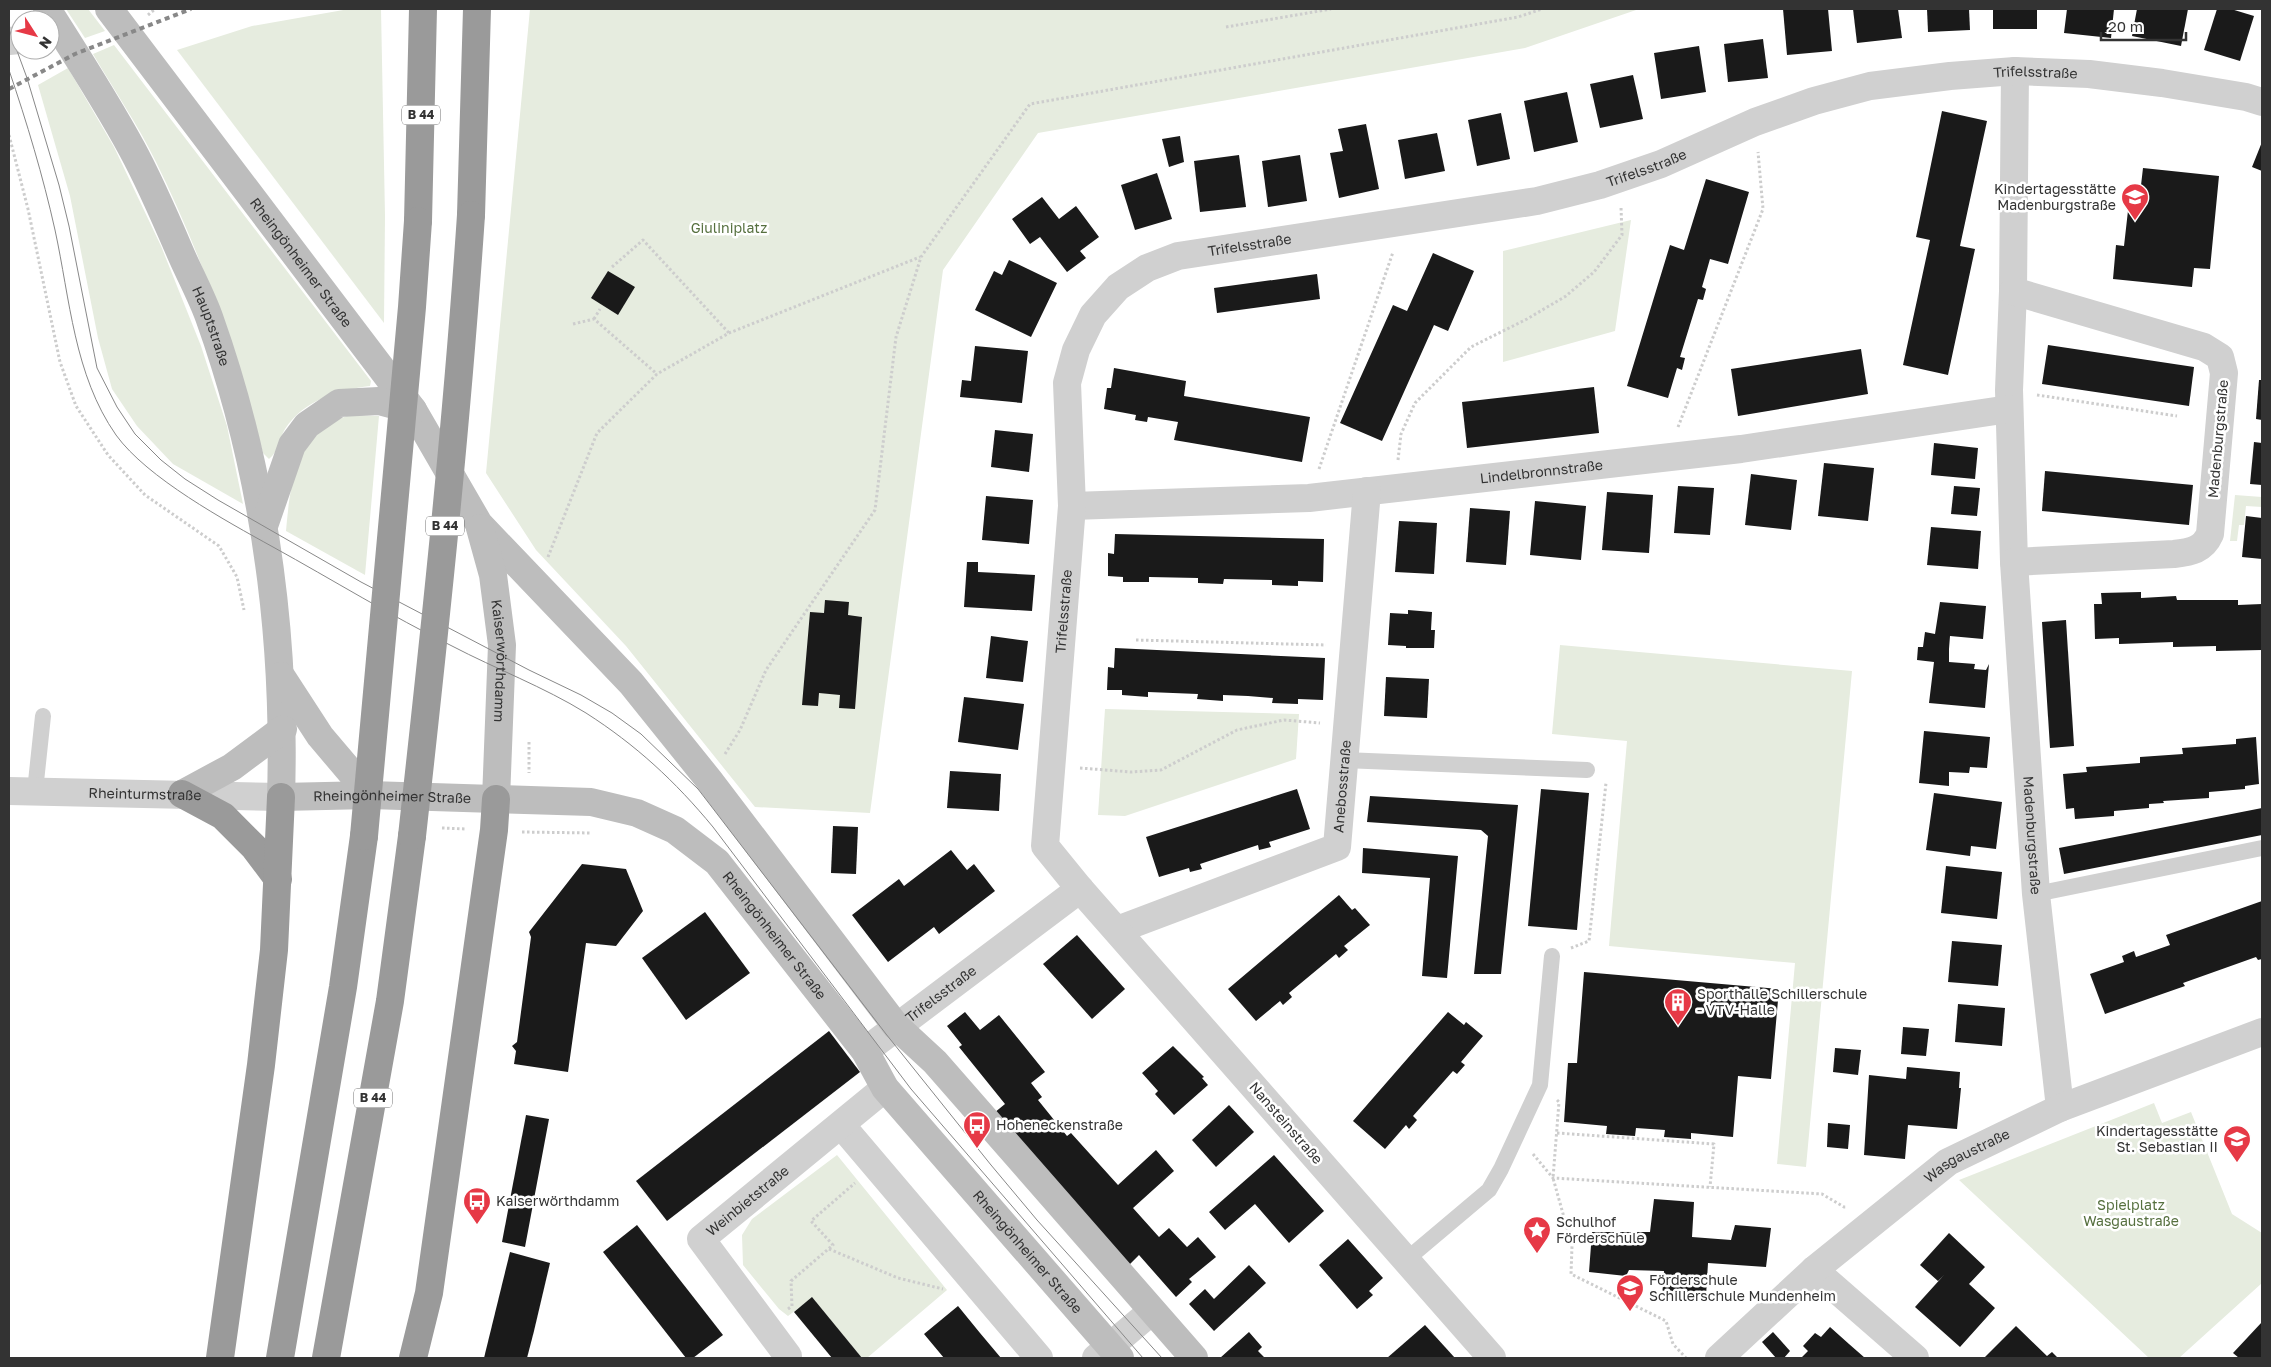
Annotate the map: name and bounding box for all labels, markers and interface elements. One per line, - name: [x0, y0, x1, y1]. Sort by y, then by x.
- north arrow: [10, 10, 60, 60]
- scale bar: [2101, 10, 2186, 42]
- text: 20 m: [2108, 17, 2143, 35]
- text: N: [36, 34, 56, 52]
- street label: Trifelsstraße: [1993, 62, 2078, 82]
- road number: B 44: [402, 106, 440, 124]
- street label: Trifelsstraße: [1604, 145, 1689, 190]
- place label: Kindertagesstätte Madenburgstraße: [1994, 180, 2116, 213]
- school or university icon: Kindertagesstätte Madenburgstraße: [2120, 182, 2150, 221]
- street label: Rheingönheimer Straße: [247, 194, 356, 330]
- park label: Giuliniplatz: [691, 219, 767, 236]
- street label: Trifelsstraße: [1207, 230, 1293, 259]
- street label: Hauptstraße: [189, 283, 234, 368]
- street label: Madenburgstraße: [2204, 379, 2231, 499]
- street label: Lindelbronnstraße: [1479, 456, 1604, 487]
- road number: B 44: [426, 516, 464, 536]
- street label: Trifelsstraße: [1051, 569, 1075, 654]
- street label: Kaiserwörthdamm: [488, 598, 511, 723]
- street label: Anebosstraße: [1329, 739, 1354, 833]
- street label: Madenburgstraße: [2020, 775, 2045, 895]
- street label: Rheinturmstraße: [88, 784, 202, 803]
- street label: Rheingönheimer Straße: [313, 786, 471, 806]
- street label: Rheingönheimer Straße: [719, 868, 830, 1003]
- street label: Trifelsstraße: [902, 961, 979, 1026]
- place label: Sporthalle Schillerschule - VTV-Halle: [1697, 985, 1867, 1018]
- building icon: Sporthalle Schillerschule - VTV-Halle: [1663, 987, 1693, 1026]
- street label: Nansteinstraße: [1246, 1078, 1327, 1167]
- road number: B 44: [354, 1088, 392, 1108]
- bus stop icon: Hoheneckenstraße: [962, 1110, 992, 1149]
- place label: Hoheneckenstraße: [996, 1116, 1123, 1133]
- place label: Kindertagesstätte St. Sebastian II: [2096, 1122, 2218, 1155]
- school or university icon: Kindertagesstätte St. Sebastian II: [2222, 1124, 2252, 1163]
- street label: Wasgaustraße: [1920, 1125, 2012, 1186]
- street label: Weinbietstraße: [702, 1161, 792, 1239]
- bus stop icon: Kaiserwörthdamm: [462, 1186, 492, 1225]
- street label: Rheingönheimer Straße: [970, 1186, 1086, 1317]
- place label: Kaiserwörthdamm: [496, 1192, 619, 1209]
- park label: Spielplatz Wasgaustraße: [2083, 1196, 2179, 1229]
- place label: Schulhof Förderschule: [1556, 1213, 1645, 1246]
- place icon: Schulhof Förderschule: [1522, 1215, 1552, 1254]
- place label: Förderschule Schillerschule Mundenheim: [1649, 1271, 1836, 1304]
- school or university icon: Förderschule Schillerschule Mundenheim: [1615, 1273, 1645, 1312]

